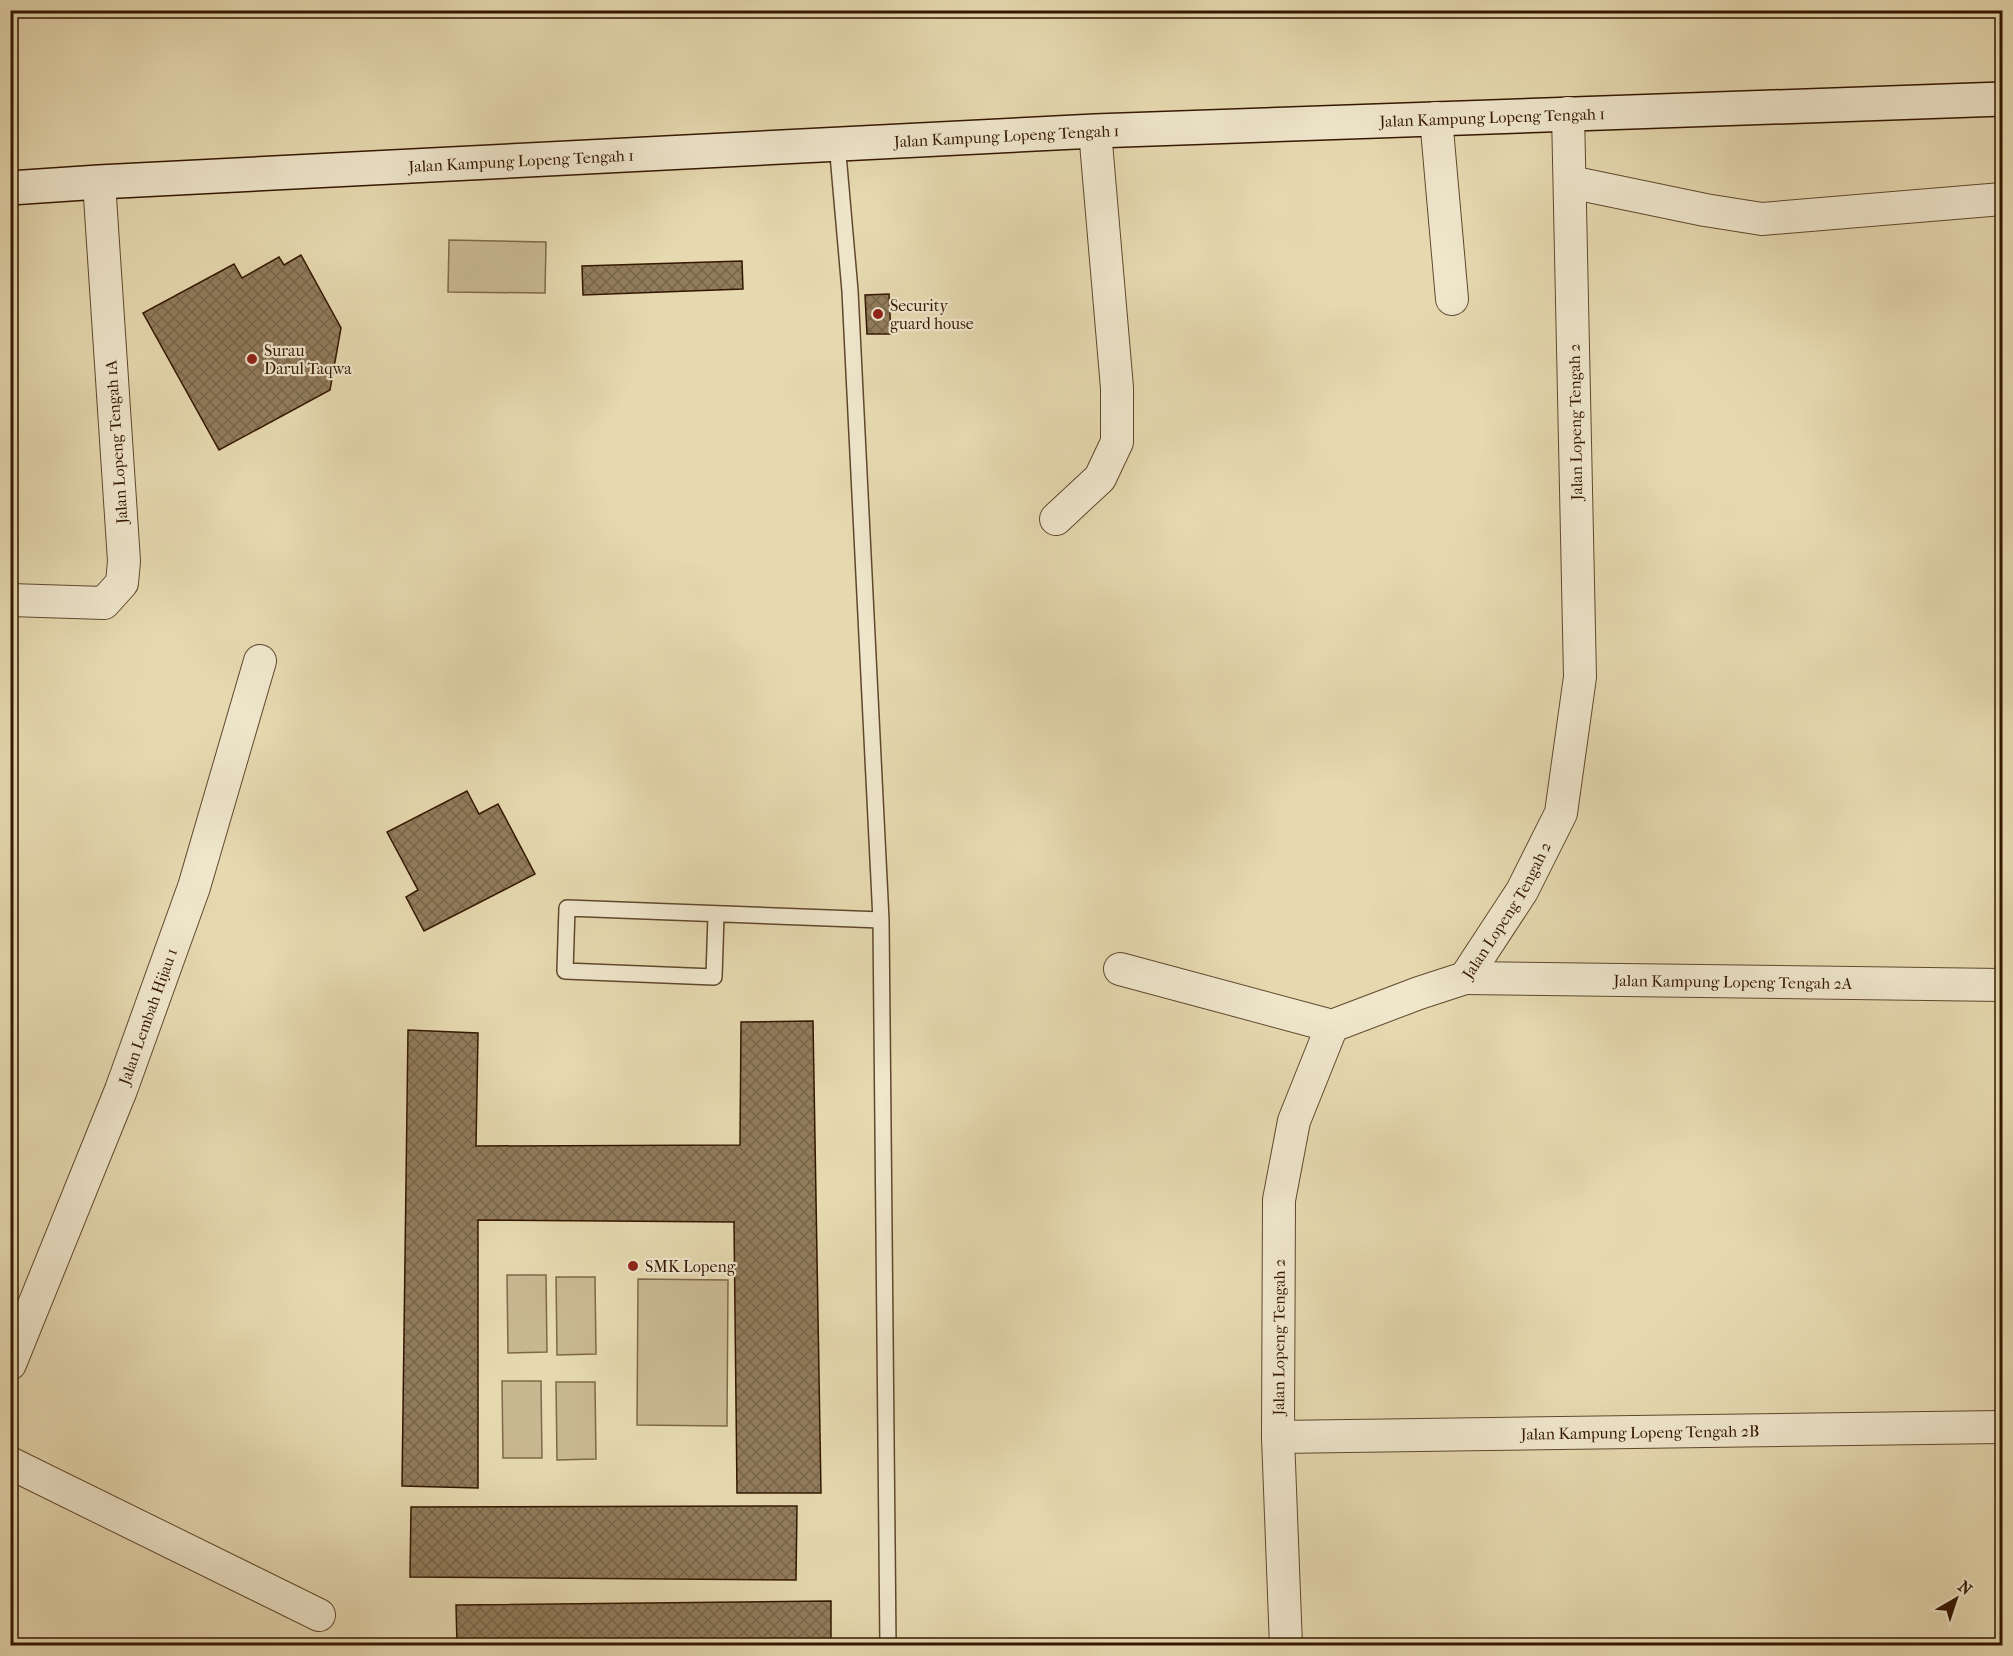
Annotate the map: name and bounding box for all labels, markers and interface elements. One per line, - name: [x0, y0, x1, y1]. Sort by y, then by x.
- street label: Jalan Kampung Lopeng Tengah 1: [1377, 104, 1605, 131]
- street label: Jalan Kampung Lopeng Tengah 1: [891, 121, 1120, 151]
- street label: Jalan Kampung Lopeng Tengah 1: [406, 146, 634, 176]
- place label: Security guard house: [890, 296, 974, 333]
- marker: Security guard house: [871, 307, 885, 321]
- place label: Surau Darul Taqwa: [264, 341, 352, 378]
- street label: Jalan Lopeng Tengah 2: [1565, 344, 1586, 502]
- marker: Surau Darul Taqwa: [245, 352, 259, 366]
- street label: Jalan Lopeng Tengah 1A: [101, 359, 132, 527]
- street label: Jalan Lopeng Tengah 2: [1457, 839, 1555, 984]
- street label: Jalan Lembah Hijau 1: [114, 946, 181, 1089]
- street label: Jalan Kampung Lopeng Tengah 2A: [1612, 971, 1853, 993]
- place label: SMK Lopeng: [645, 1257, 736, 1276]
- marker: SMK Lopeng: [626, 1259, 640, 1273]
- street label: Jalan Lopeng Tengah 2: [1269, 1259, 1289, 1418]
- street label: Jalan Kampung Lopeng Tengah 2B: [1519, 1421, 1759, 1444]
- north arrow: [1926, 1569, 1986, 1629]
- text: N: [1954, 1577, 1976, 1599]

